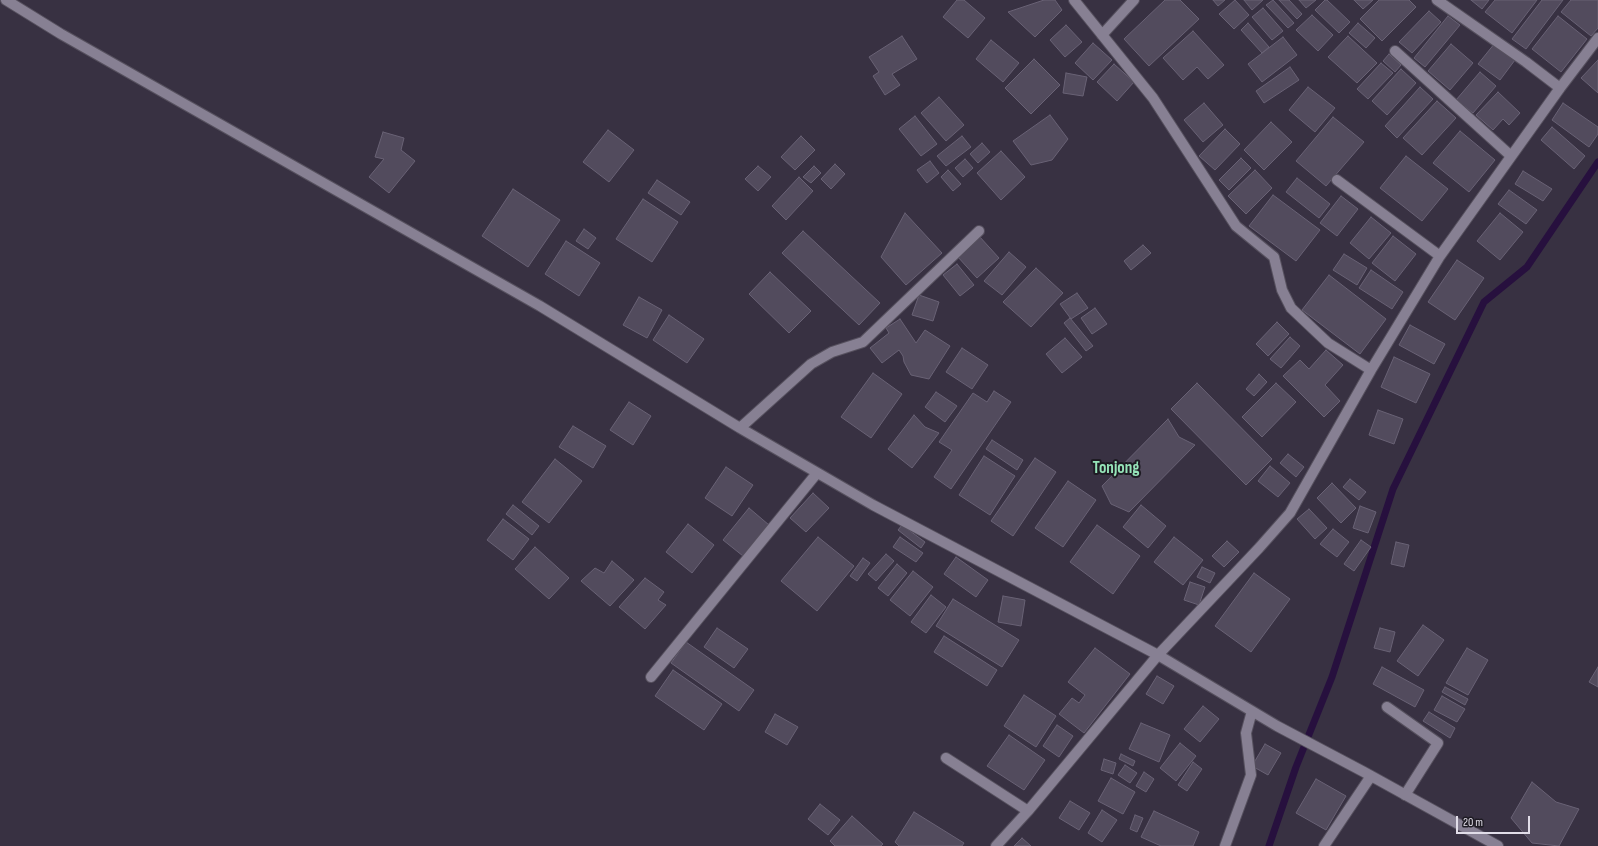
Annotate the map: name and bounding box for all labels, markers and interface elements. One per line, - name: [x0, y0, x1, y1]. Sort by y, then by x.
- district label: Tonjong: [1093, 459, 1139, 479]
- scale bar: [1458, 808, 1532, 834]
- text: 20 m: [1463, 815, 1483, 830]

